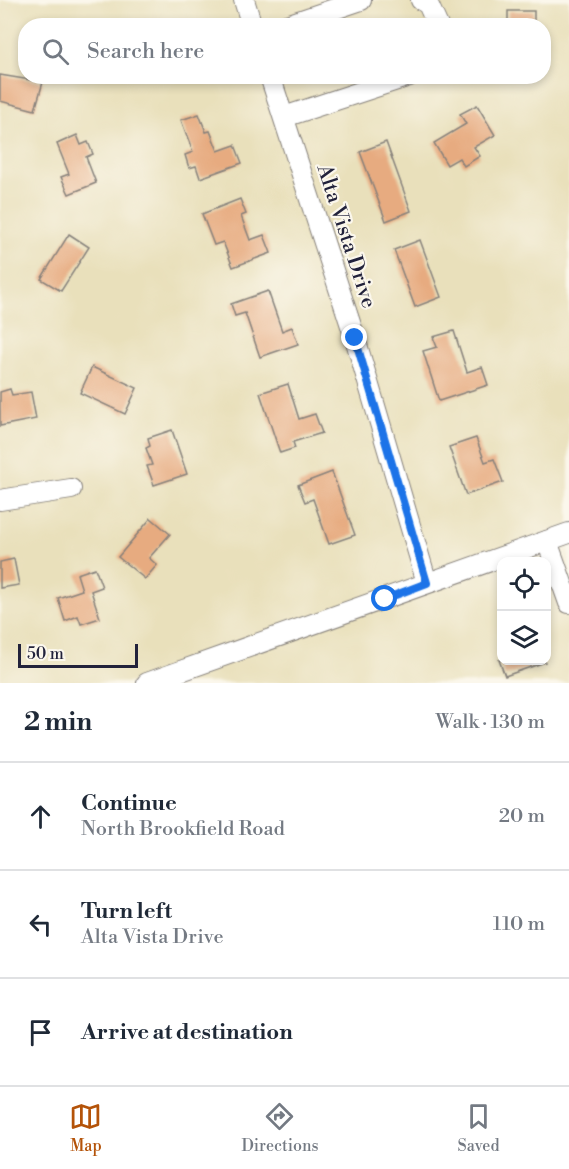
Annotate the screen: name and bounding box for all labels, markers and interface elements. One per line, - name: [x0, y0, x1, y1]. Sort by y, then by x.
- search box: [18, 18, 551, 84]
- icon: search: [39, 35, 72, 68]
- text: Search here: [87, 38, 204, 65]
- street label: Alta Vista Drive: [310, 160, 382, 311]
- route end: [341, 324, 367, 350]
- map controls: [497, 557, 551, 665]
- button: locate: [497, 557, 551, 611]
- route start: [371, 585, 397, 611]
- button: layers: [497, 611, 551, 665]
- scale bar: [18, 641, 138, 668]
- text: 50 m: [27, 644, 64, 664]
- text: 2 min: [24, 706, 92, 738]
- text: Walk · 130 m: [436, 710, 545, 735]
- text: Continue: [81, 790, 177, 817]
- icon: ahead: [24, 800, 57, 833]
- text: 20 m: [499, 804, 545, 829]
- text: North Brookfield Road: [81, 817, 285, 842]
- text: Turn left: [81, 898, 172, 925]
- icon: left: [24, 908, 57, 941]
- text: 110 m: [493, 912, 545, 937]
- text: Alta Vista Drive: [81, 925, 224, 950]
- icon: arrive: [24, 1016, 57, 1049]
- text: Arrive at destination: [81, 1019, 293, 1046]
- tab: Map: [69, 1100, 102, 1156]
- tab: Directions: [241, 1100, 319, 1156]
- tab: Saved: [457, 1100, 500, 1156]

